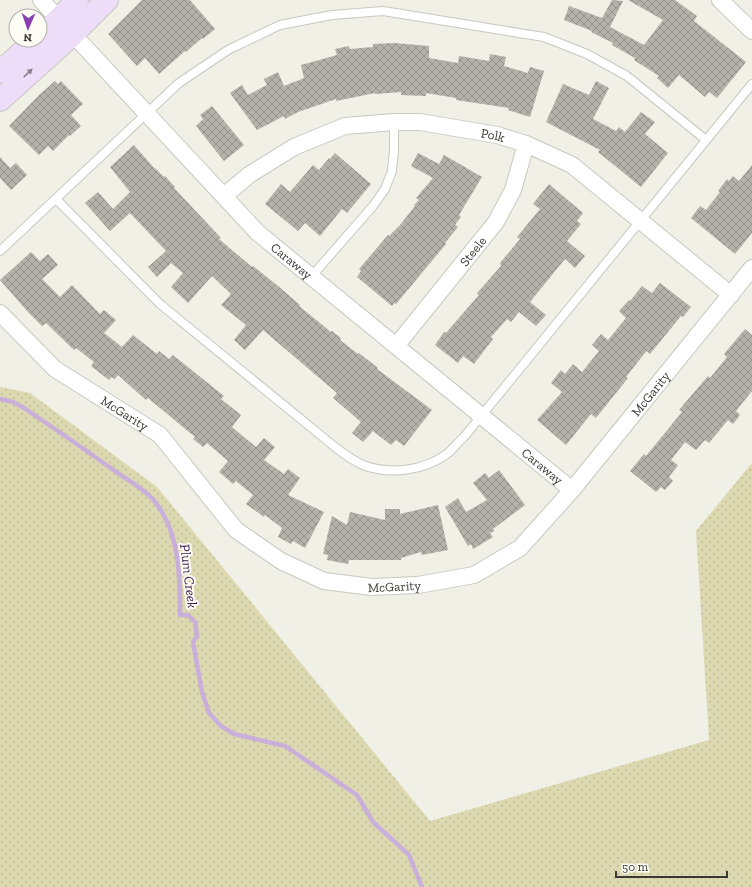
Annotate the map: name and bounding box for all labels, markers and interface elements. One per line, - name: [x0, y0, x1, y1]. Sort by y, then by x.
- north arrow: [8, 8, 48, 48]
- text: N: [23, 31, 32, 44]
- one-way arrow: [23, 69, 34, 78]
- street label: Polk: [480, 125, 507, 145]
- street label: Steele: [457, 234, 489, 269]
- street label: Caraway: [268, 240, 315, 282]
- street label: McGarity: [628, 368, 673, 419]
- street label: McGarity: [98, 393, 151, 434]
- street label: Caraway: [519, 445, 566, 488]
- water label: Plum Creek: [176, 543, 201, 609]
- street label: McGarity: [368, 578, 422, 595]
- scale bar: [616, 853, 727, 879]
- text: 50 m: [622, 860, 649, 874]

